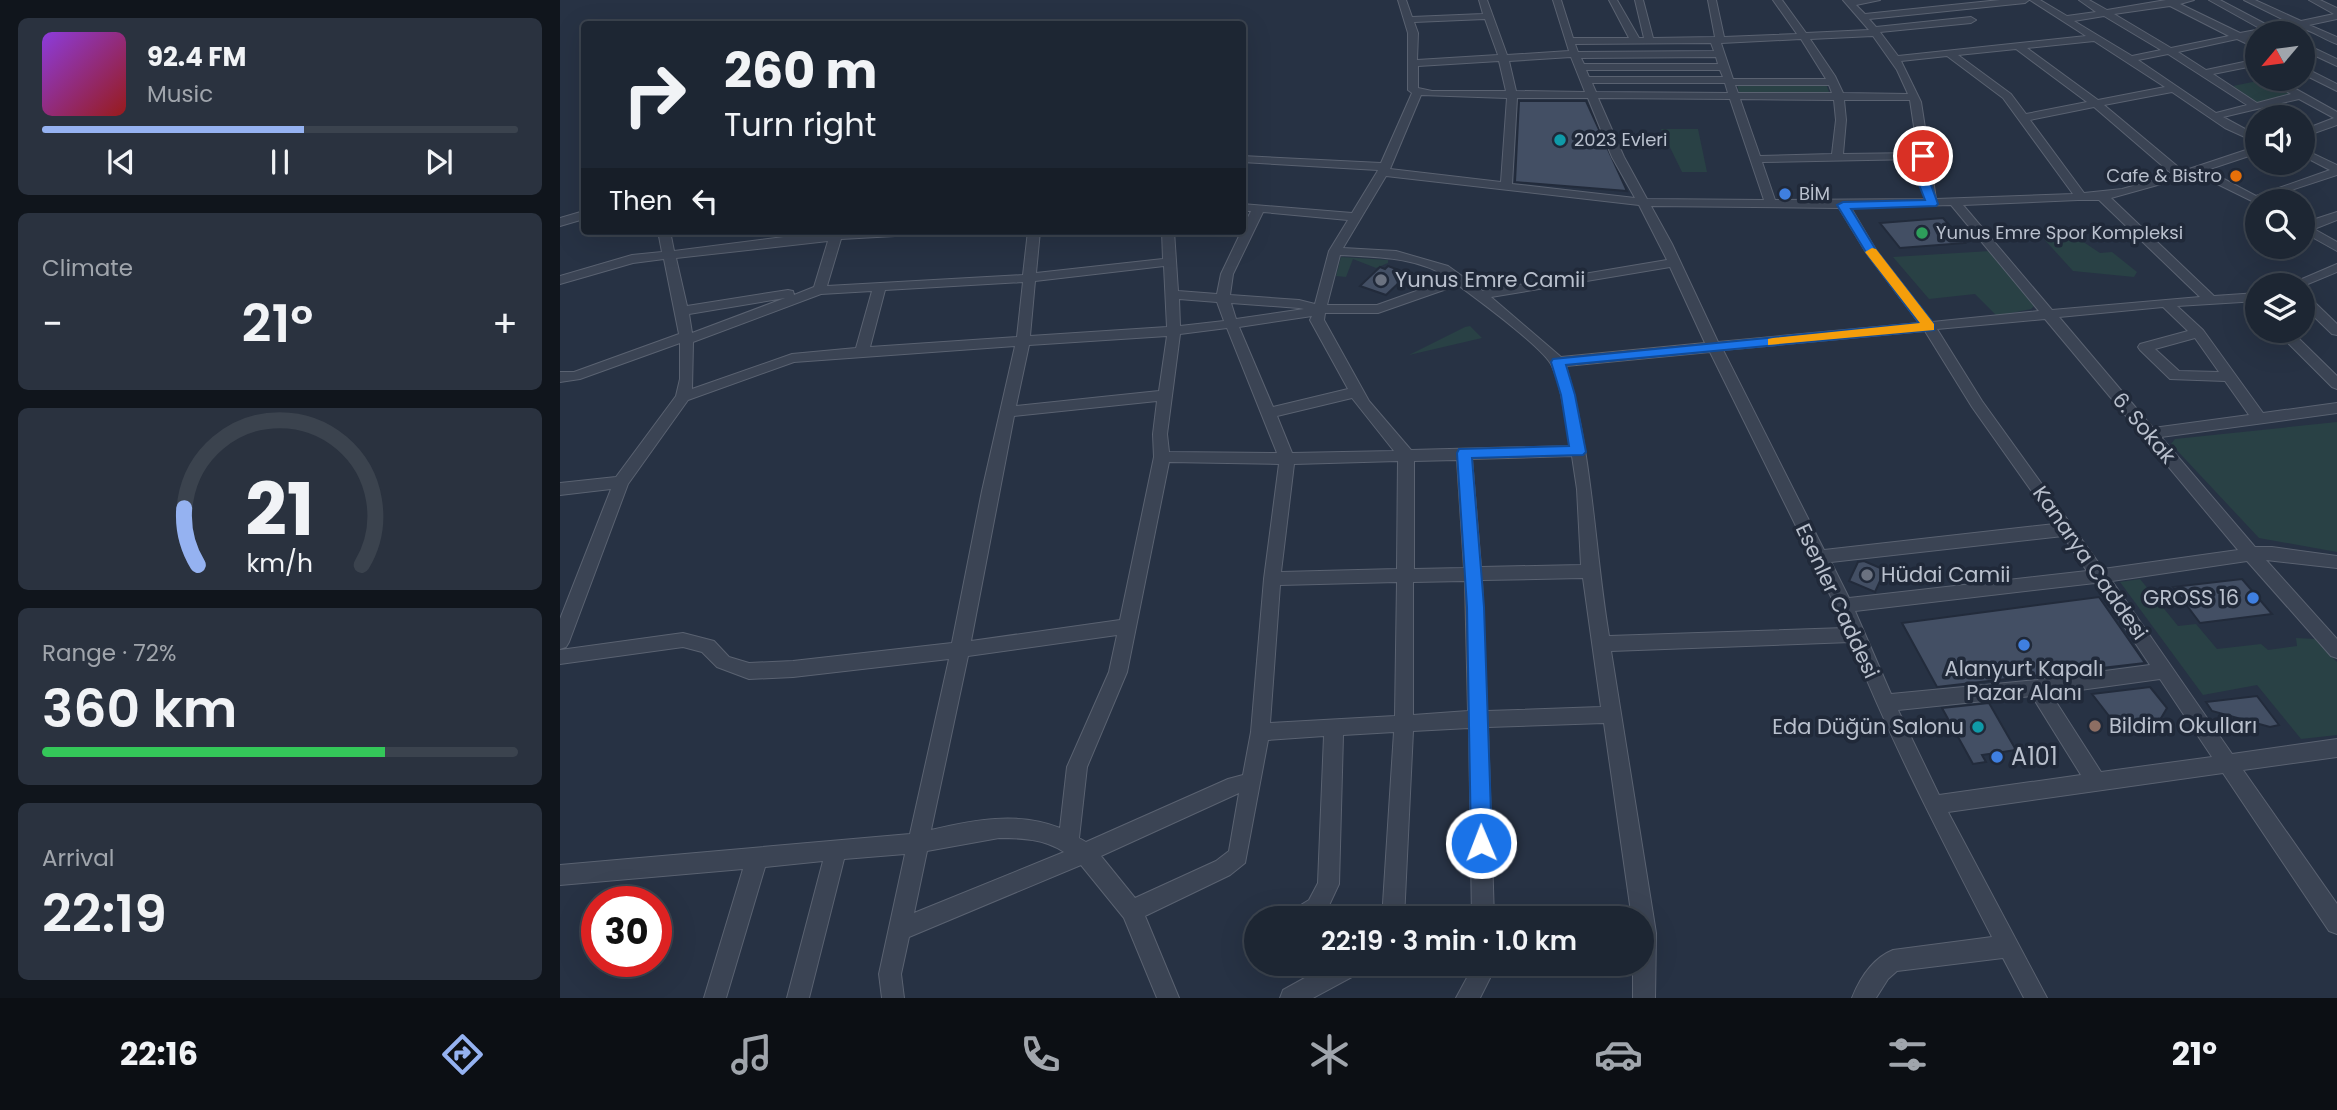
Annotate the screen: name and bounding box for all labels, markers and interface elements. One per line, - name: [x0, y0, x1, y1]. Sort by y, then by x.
- north arrow: [2245, 21, 2315, 91]
- map controls: [2245, 21, 2315, 343]
- text: 260 m: [724, 37, 877, 105]
- text: 92.4 FM: [147, 39, 246, 75]
- icon: right: [609, 49, 700, 140]
- text: Music: [147, 78, 213, 110]
- text: Turn right: [724, 102, 876, 147]
- button: sound: [2245, 105, 2315, 175]
- pin: [1893, 126, 1953, 186]
- place label: 2023 Evleri: [1574, 127, 1667, 152]
- marker: 2023 Evleri: [1552, 132, 1568, 148]
- icon: arrive: [1904, 137, 1942, 175]
- icon: previous: [102, 143, 140, 181]
- icon: pause: [261, 143, 299, 181]
- icon: next: [420, 143, 458, 181]
- place label: Cafe & Bistro: [2106, 163, 2222, 188]
- marker: Cafe & Bistro: [2228, 168, 2244, 184]
- place label: BİM: [1799, 181, 1830, 206]
- icon: left: [686, 182, 724, 220]
- text: Then: [609, 183, 672, 219]
- marker: BİM: [1777, 186, 1793, 202]
- button: search: [2245, 189, 2315, 259]
- place label: Yunus Emre Spor Kompleksi: [1936, 220, 2183, 245]
- marker: Yunus Emre Spor Kompleksi: [1914, 225, 1930, 241]
- text: Climate: [42, 252, 133, 284]
- place label: Yunus Emre Camii: [1395, 265, 1585, 294]
- marker: Yunus Emre Camii: [1373, 272, 1389, 288]
- button: layers: [2245, 273, 2315, 343]
- text: 21°: [242, 287, 313, 360]
- text: −: [42, 297, 63, 350]
- text: +: [492, 297, 518, 350]
- street label: 6. Sokak: [2106, 386, 2183, 470]
- text: 21: [246, 459, 314, 560]
- street label: Kanarya Caddesi: [2026, 480, 2154, 646]
- street label: Esenler Caddesi: [1789, 519, 1886, 683]
- text: km/h: [247, 546, 313, 581]
- place label: Hüdai Camii: [1881, 560, 2011, 589]
- marker: Hüdai Camii: [1859, 567, 1875, 583]
- place label: GROSS 16: [2143, 583, 2239, 612]
- marker: GROSS 16: [2245, 590, 2261, 606]
- text: Range · 72%: [42, 637, 176, 669]
- marker: Alanyurt Kapalı Pazar Alanı: [2016, 637, 2032, 653]
- place label: Alanyurt Kapalı Pazar Alanı: [1945, 654, 2103, 707]
- text: 360 km: [42, 672, 237, 745]
- place label: Bildim Okulları: [2109, 711, 2257, 740]
- place label: Eda Düğün Salonu: [1772, 712, 1964, 741]
- marker: Bildim Okulları: [2087, 718, 2103, 734]
- marker: Eda Düğün Salonu: [1970, 719, 1986, 735]
- place label: A101: [2011, 740, 2058, 773]
- marker: A101: [1989, 749, 2005, 765]
- position arrow: [1444, 806, 1518, 880]
- text: Arrival: [42, 842, 114, 874]
- text: 22:19: [42, 877, 167, 950]
- speed limit sign: 30: [581, 886, 672, 977]
- text: 22:19 · 3 min · 1.0 km: [1321, 923, 1577, 959]
- icon: directions: [438, 1030, 487, 1079]
- icon: music: [727, 1030, 776, 1079]
- icon: phone: [1016, 1030, 1065, 1079]
- icon: climate: [1305, 1030, 1354, 1079]
- icon: car: [1594, 1030, 1643, 1079]
- icon: filters: [1883, 1030, 1932, 1079]
- text: 22:16: [120, 1031, 198, 1076]
- text: 21°: [2172, 1031, 2217, 1076]

